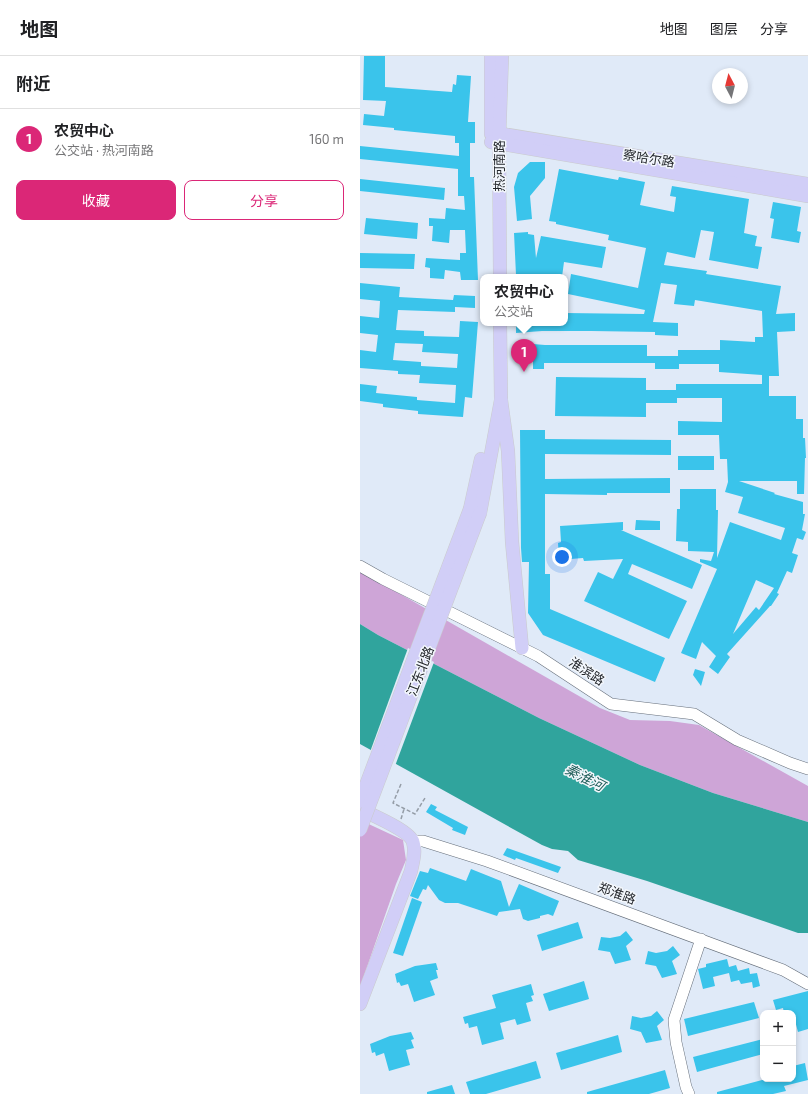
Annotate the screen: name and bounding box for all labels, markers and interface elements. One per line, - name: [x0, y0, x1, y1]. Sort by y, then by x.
- text: 地图: [20, 17, 58, 40]
- text: 地图: [660, 20, 688, 37]
- text: 图层: [710, 20, 738, 37]
- text: 分享: [760, 20, 788, 37]
- north arrow: [712, 68, 748, 104]
- text: 附近: [16, 73, 50, 93]
- text: 农贸中心: [54, 121, 114, 139]
- text: 1: [26, 131, 32, 147]
- text: 160 m: [309, 131, 344, 147]
- street label: 热河南路: [491, 140, 507, 192]
- text: 公交站 · 热河南路: [54, 142, 154, 158]
- street label: 察哈尔路: [622, 146, 676, 170]
- button: 收藏: [16, 180, 176, 220]
- button: 分享: [184, 180, 344, 220]
- popup: [480, 274, 568, 326]
- text: 农贸中心: [494, 282, 554, 300]
- text: 公交站: [494, 303, 533, 319]
- pin: 1: [511, 339, 537, 372]
- your location: [552, 547, 572, 567]
- street label: 江东北路: [403, 644, 437, 698]
- street label: 淮滨路: [566, 654, 608, 688]
- water label: 秦淮河: [562, 760, 610, 795]
- street label: 郑淮路: [596, 879, 638, 907]
- map controls: [760, 1010, 796, 1082]
- button: +: [760, 1010, 796, 1046]
- button: −: [760, 1046, 796, 1082]

